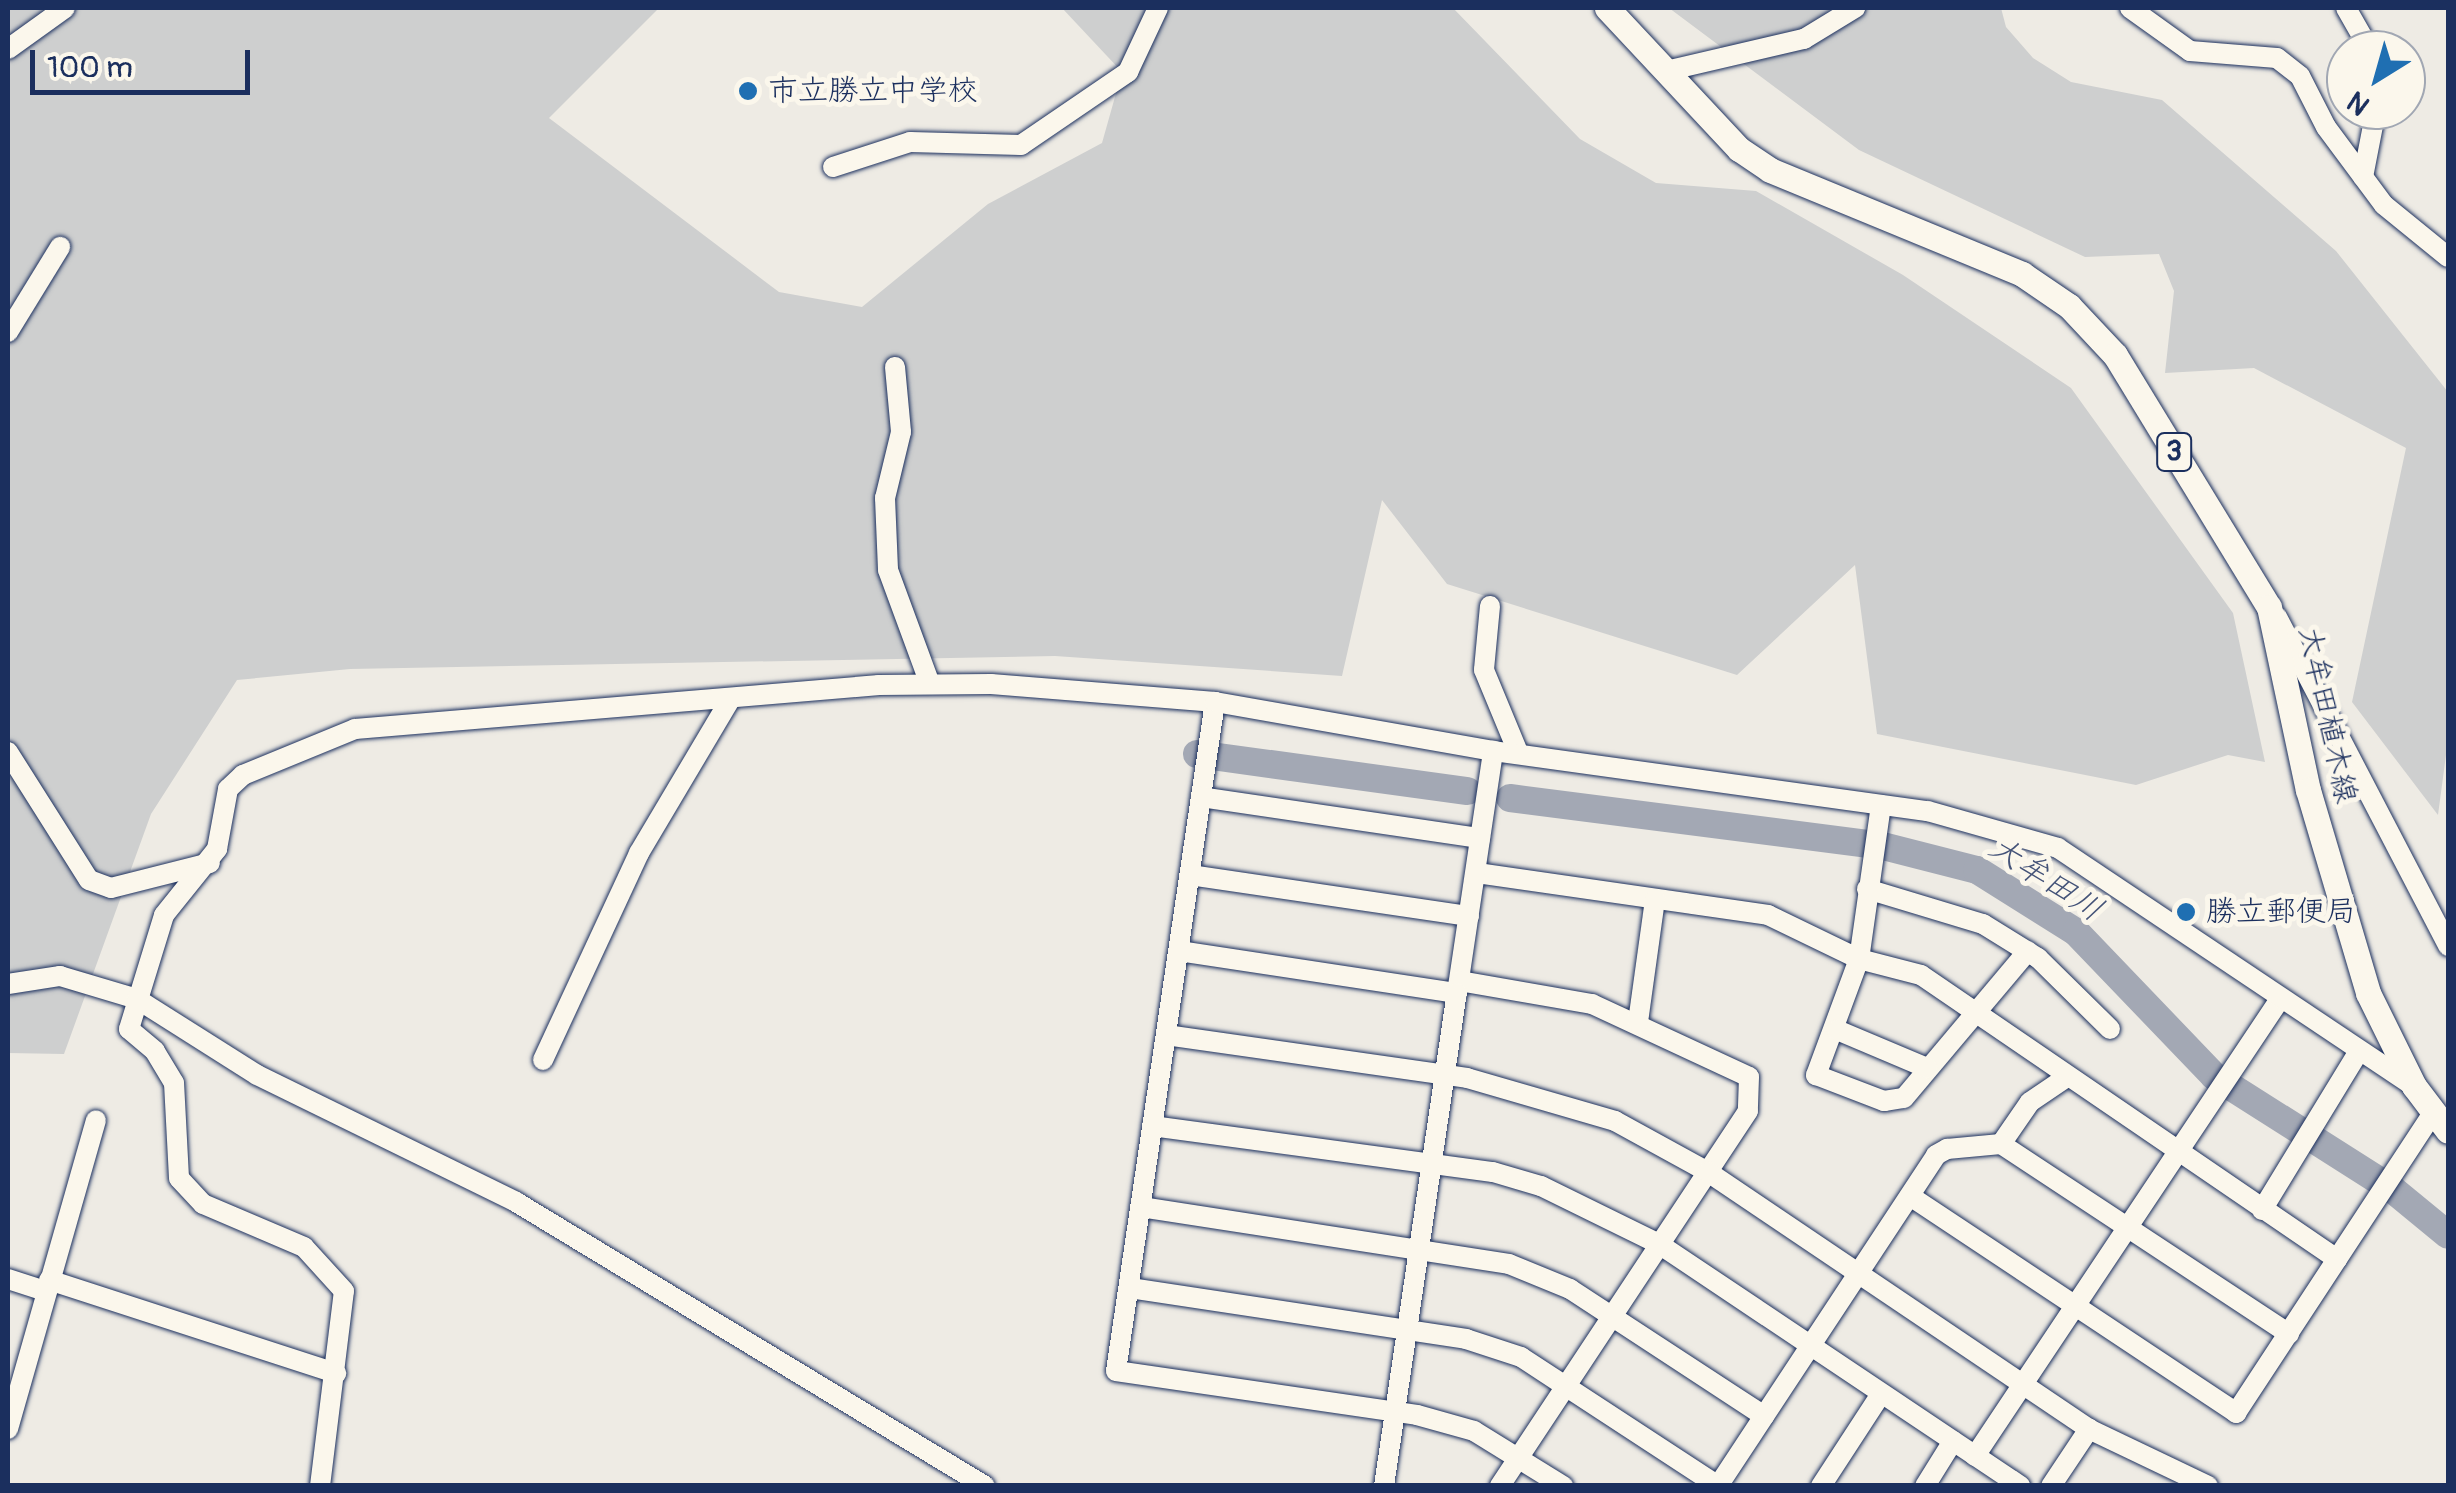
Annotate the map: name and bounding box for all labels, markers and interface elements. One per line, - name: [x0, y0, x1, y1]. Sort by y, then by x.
- scale bar: [35, 30, 255, 92]
- north arrow: [2326, 30, 2426, 130]
- text: 100 m: [47, 49, 133, 86]
- place label: 市立勝立中学校: [768, 73, 978, 109]
- marker: 市立勝立中学校: [737, 80, 759, 102]
- text: N: [2341, 83, 2377, 122]
- road number: 3: [2154, 429, 2194, 475]
- street label: 大牟田植木線: [2291, 623, 2363, 807]
- water label: 大牟田川: [1982, 828, 2110, 930]
- place label: 勝立郵便局: [2206, 894, 2356, 930]
- marker: 勝立郵便局: [2175, 901, 2197, 923]

